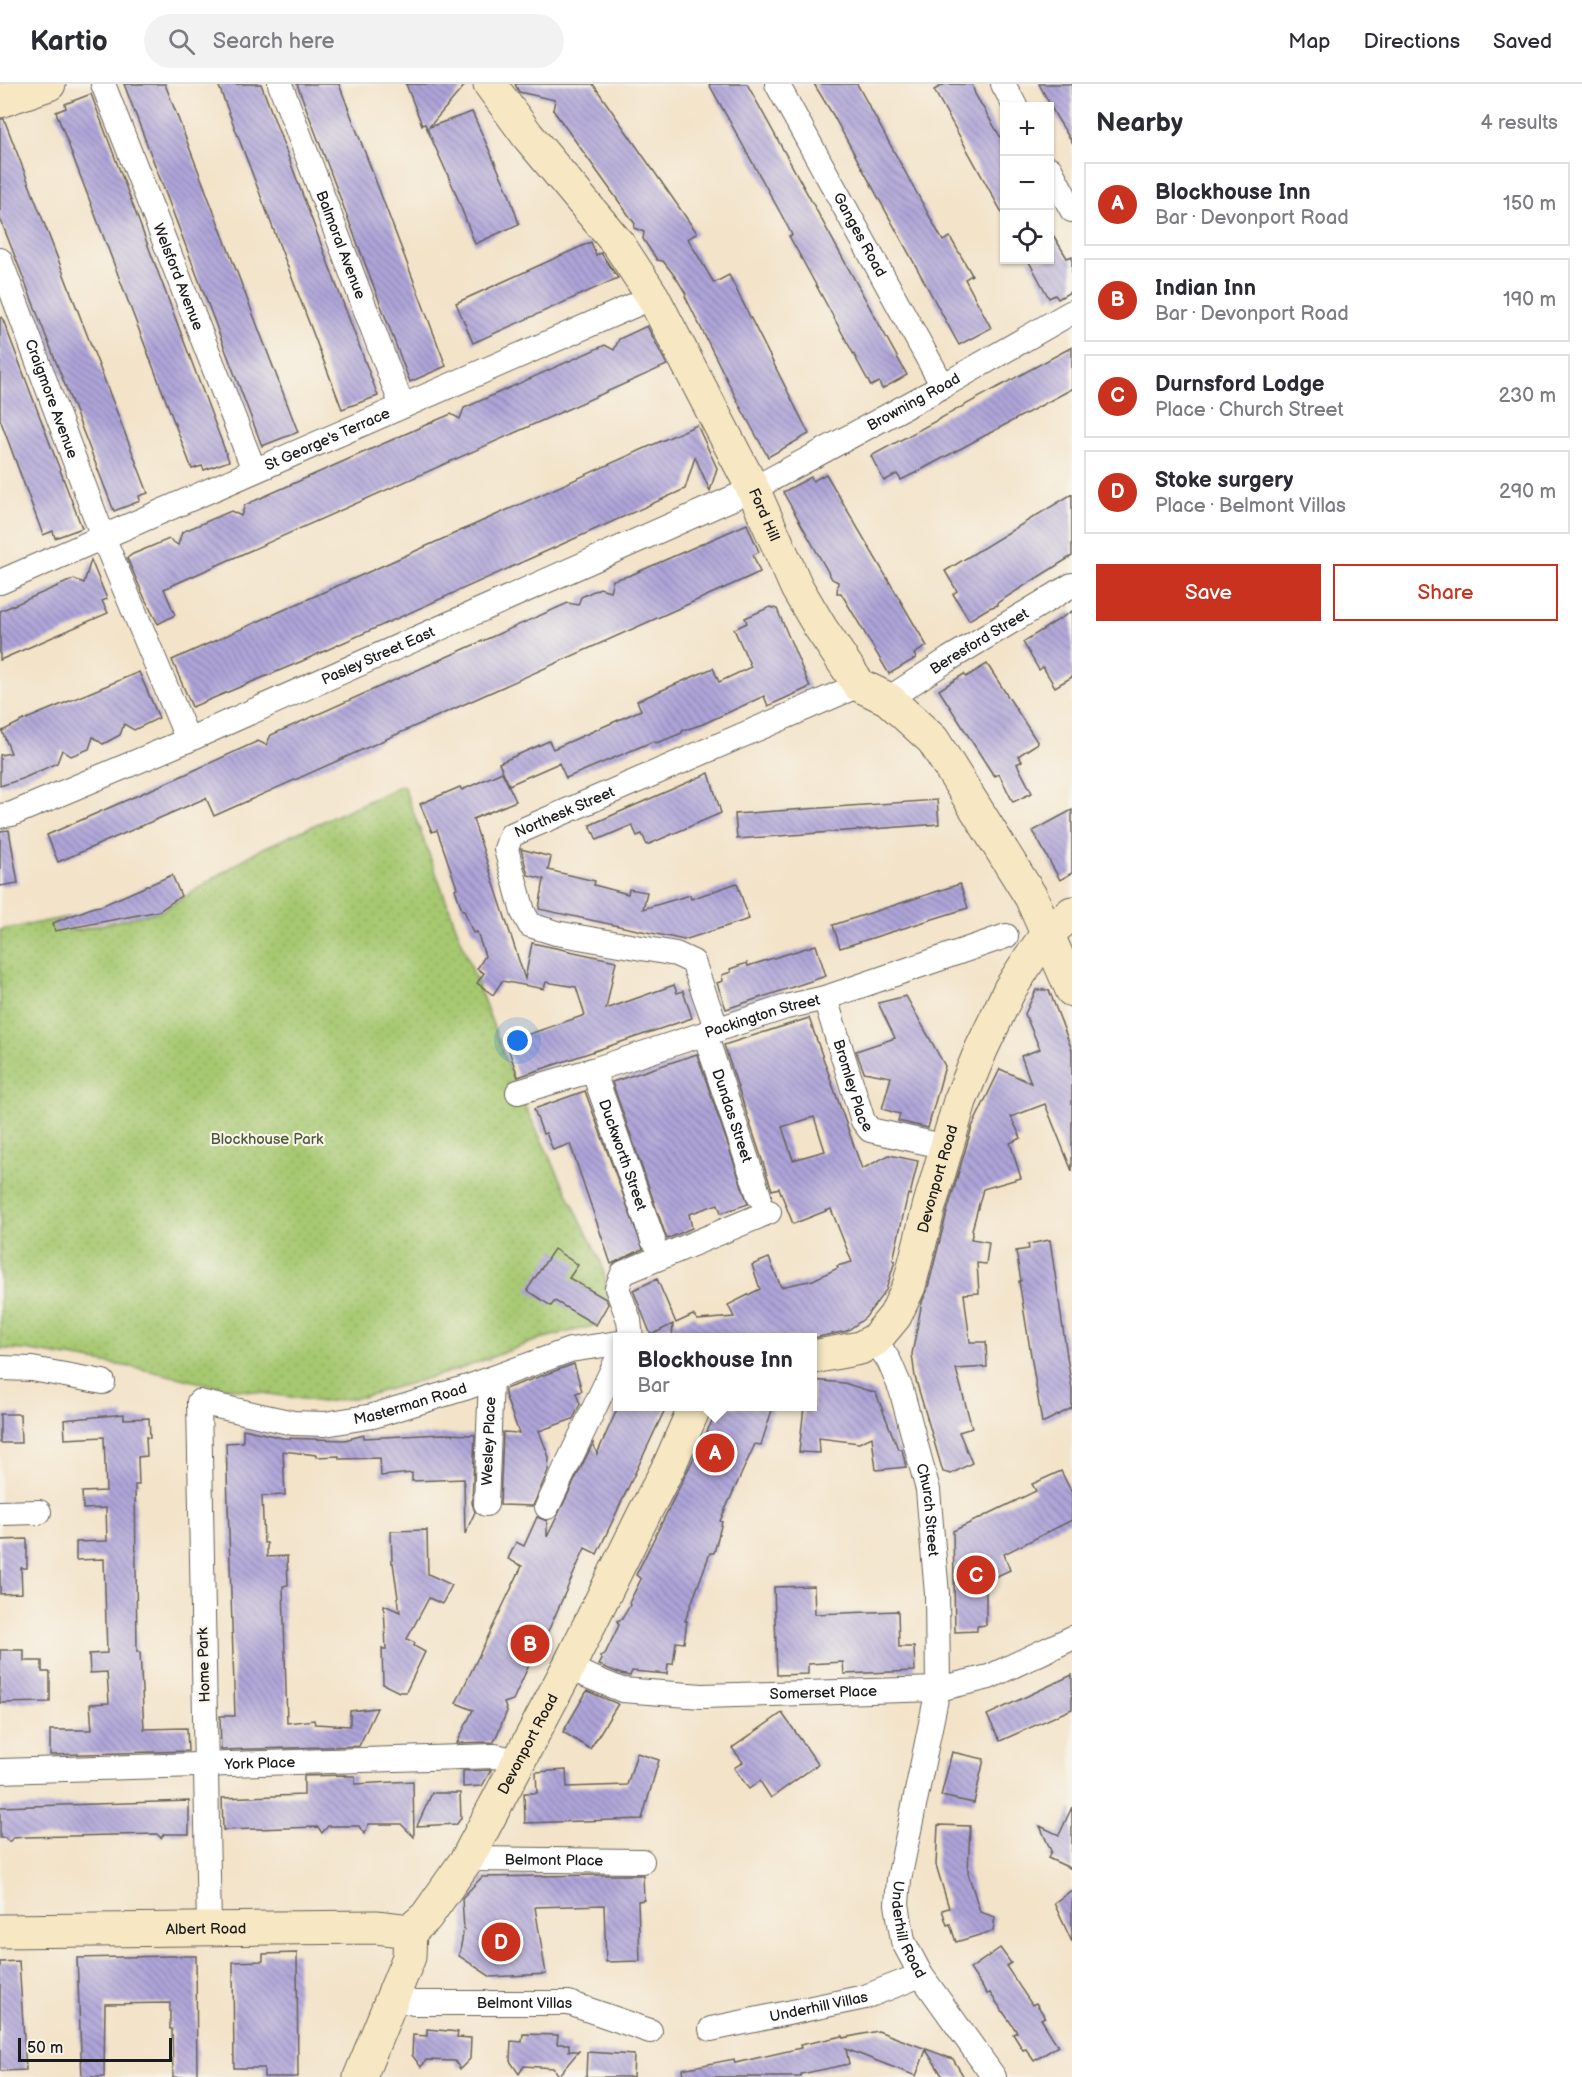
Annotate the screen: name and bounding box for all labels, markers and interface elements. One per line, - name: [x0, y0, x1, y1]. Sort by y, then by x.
- search box: [144, 14, 564, 68]
- text: Kartio: [30, 25, 108, 58]
- icon: search: [165, 25, 198, 58]
- text: Search here: [213, 28, 335, 55]
- text: Map: [1288, 29, 1331, 54]
- text: Directions: [1364, 29, 1460, 54]
- text: Saved: [1493, 29, 1552, 54]
- map controls: [1000, 102, 1054, 264]
- button: +: [1000, 102, 1054, 156]
- text: Nearby: [1096, 108, 1183, 139]
- text: 4 results: [1480, 111, 1558, 135]
- button: −: [1000, 156, 1054, 210]
- text: Blockhouse Inn: [1155, 179, 1311, 206]
- street label: Balmoral Avenue: [312, 188, 370, 302]
- street label: Ganges Road: [829, 189, 891, 280]
- text: A: [1111, 192, 1124, 216]
- text: 150 m: [1503, 192, 1556, 216]
- text: Bar · Devonport Road: [1155, 206, 1349, 230]
- button: locate: [1000, 210, 1054, 264]
- street label: Welsford Avenue: [149, 221, 208, 333]
- text: Indian Inn: [1155, 275, 1256, 302]
- text: B: [1110, 288, 1125, 312]
- text: 190 m: [1503, 288, 1556, 312]
- text: Bar · Devonport Road: [1155, 302, 1349, 326]
- street label: Craigmore Avenue: [21, 336, 82, 461]
- street label: Browning Road: [864, 369, 964, 435]
- text: Durnsford Lodge: [1155, 371, 1325, 398]
- text: C: [1110, 384, 1125, 408]
- text: 230 m: [1499, 384, 1556, 408]
- text: Place · Church Street: [1155, 398, 1344, 422]
- street label: St George's Terrace: [262, 403, 393, 475]
- text: Stoke surgery: [1155, 467, 1293, 494]
- text: D: [1111, 480, 1124, 504]
- text: 290 m: [1499, 480, 1556, 504]
- street label: Ford Hill: [744, 485, 784, 544]
- text: Place · Belmont Villas: [1155, 494, 1346, 518]
- button: Save: [1096, 564, 1321, 621]
- button: Share: [1333, 564, 1558, 621]
- street label: Beresford Street: [926, 604, 1032, 678]
- street label: Pasley Street East: [318, 622, 438, 689]
- street label: Northesk Street: [512, 782, 618, 842]
- street label: Packington Street: [702, 990, 822, 1042]
- your location: [503, 1026, 532, 1055]
- street label: Bromley Place: [829, 1037, 878, 1136]
- street label: Dundas Street: [708, 1066, 757, 1165]
- street label: Duckworth Street: [595, 1097, 651, 1213]
- street label: Devonport Road: [913, 1123, 962, 1235]
- park label: Blockhouse Park: [211, 1130, 324, 1149]
- popup: [613, 1333, 817, 1411]
- text: Blockhouse Inn: [637, 1347, 793, 1374]
- text: Bar: [637, 1374, 670, 1398]
- street label: Masterman Road: [352, 1378, 469, 1429]
- street label: Wesley Place: [477, 1396, 500, 1486]
- pin: A: [696, 1430, 734, 1476]
- street label: Church Street: [912, 1461, 943, 1558]
- pin: C: [956, 1552, 996, 1598]
- pin: B: [510, 1622, 550, 1666]
- street label: Home Park: [193, 1627, 215, 1703]
- street label: Somerset Place: [769, 1681, 877, 1703]
- street label: Devonport Road: [493, 1690, 562, 1798]
- street label: York Place: [223, 1753, 296, 1774]
- street label: Belmont Place: [505, 1850, 604, 1870]
- street label: Underhill Road: [887, 1880, 930, 1981]
- street label: Albert Road: [166, 1919, 246, 1939]
- pin: D: [482, 1920, 520, 1964]
- street label: Underhill Villas: [768, 1987, 870, 2026]
- street label: Belmont Villas: [477, 1994, 573, 2013]
- scale bar: [18, 2035, 172, 2062]
- text: 50 m: [27, 2039, 63, 2058]

